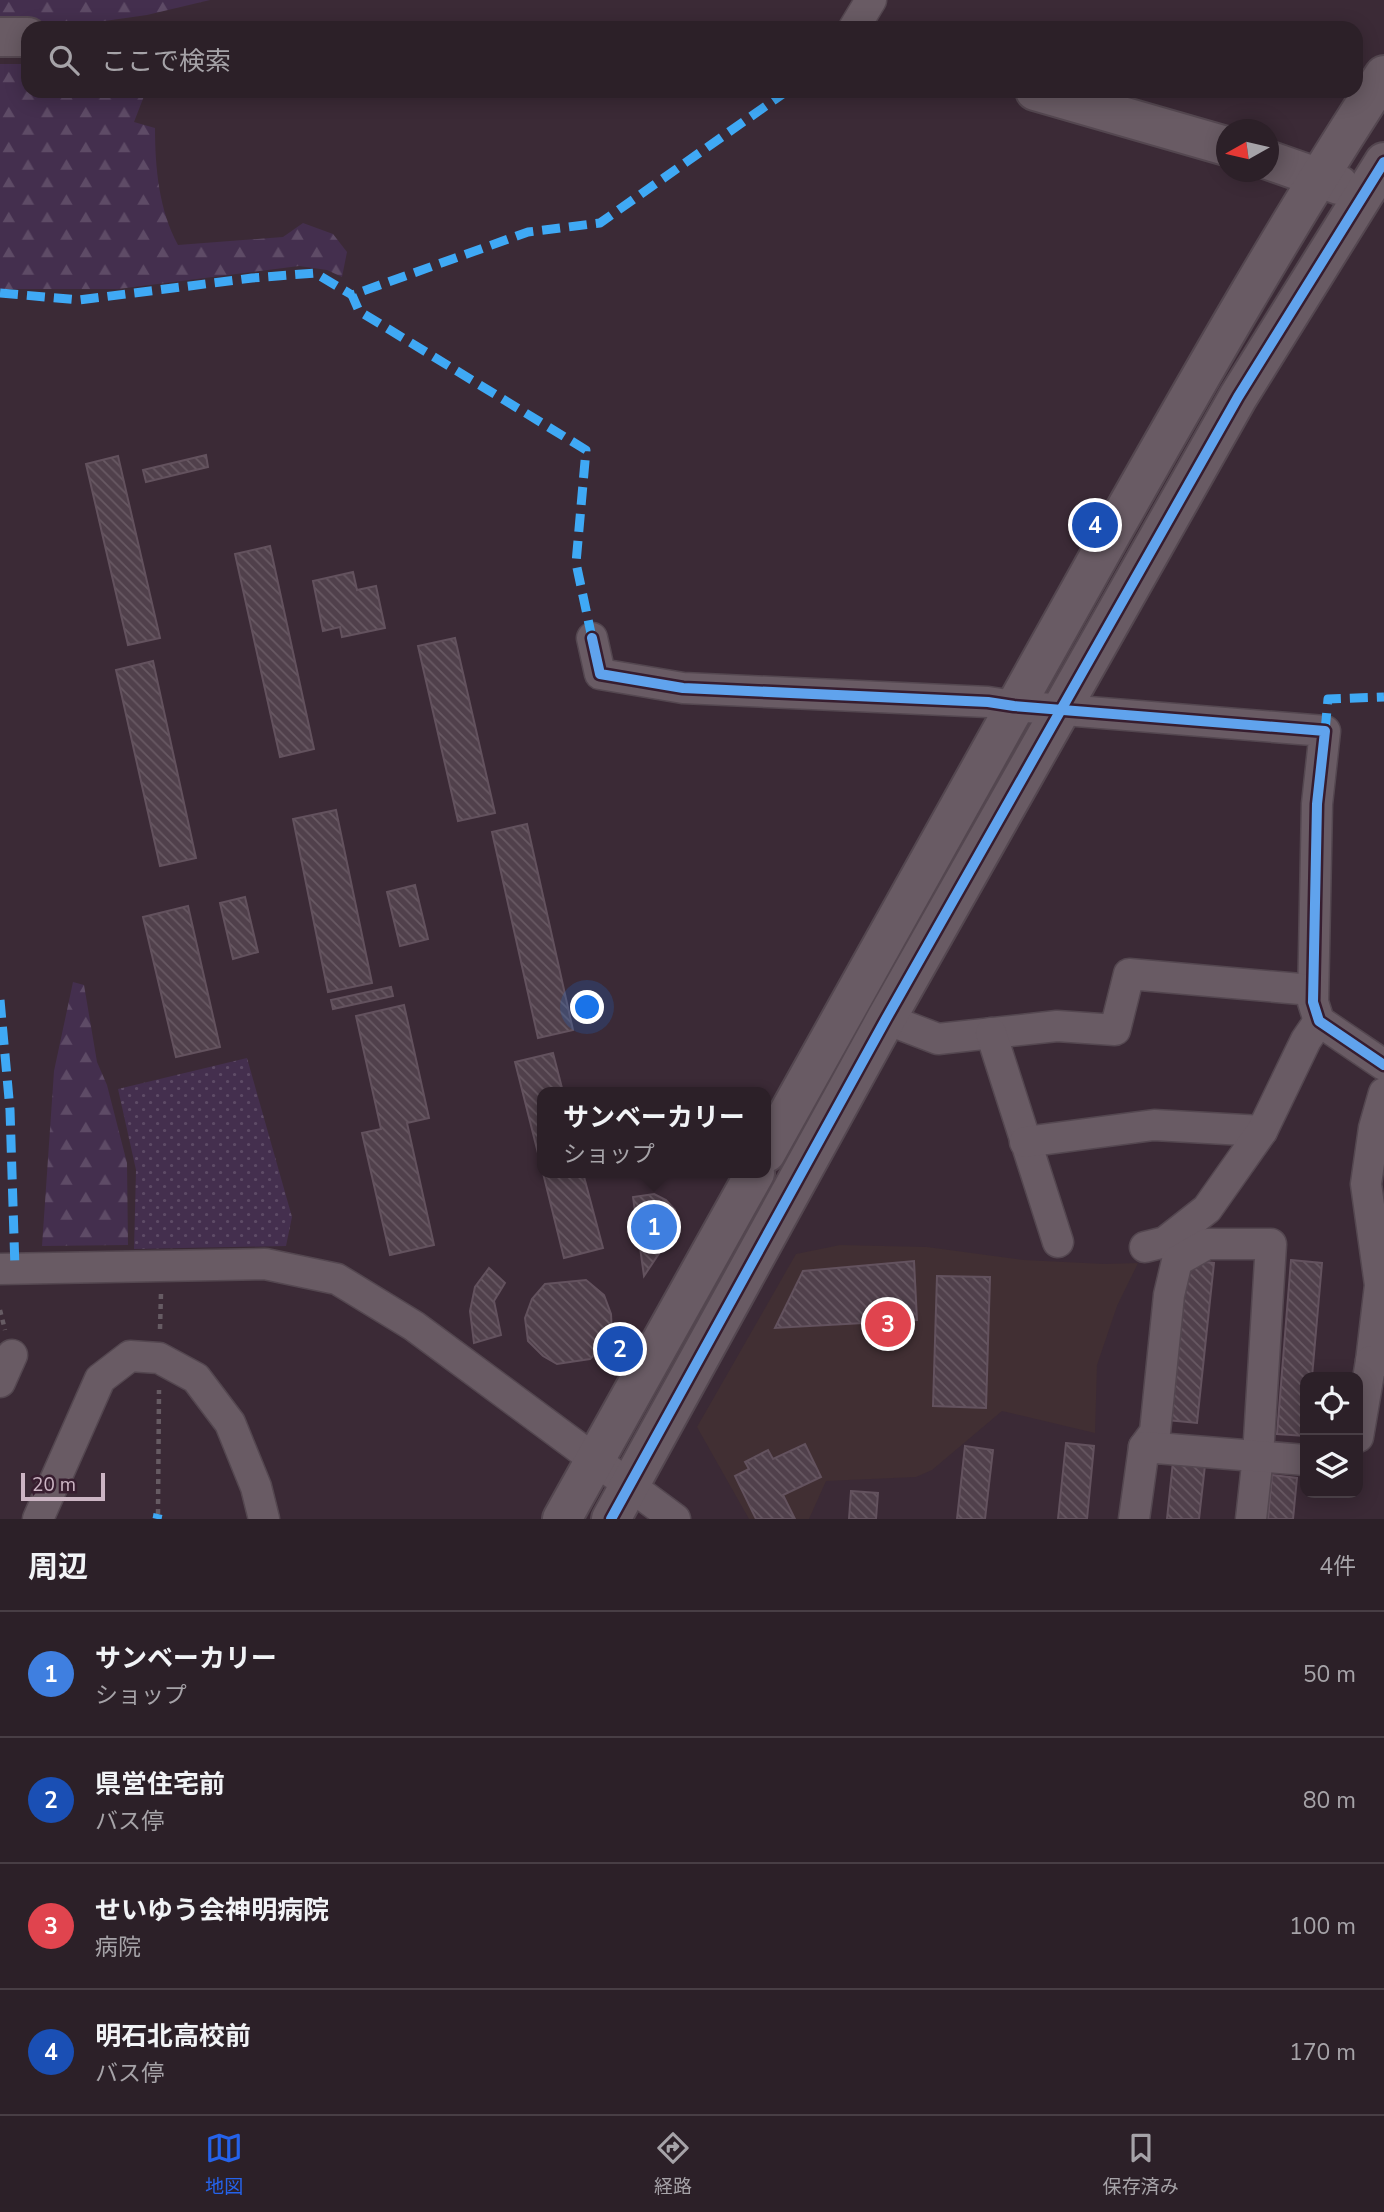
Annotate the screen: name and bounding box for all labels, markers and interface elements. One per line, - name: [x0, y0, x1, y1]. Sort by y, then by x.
- search box: [21, 21, 1363, 98]
- icon: search: [45, 41, 83, 79]
- text: ここで検索: [101, 44, 231, 79]
- north arrow: [1216, 119, 1279, 182]
- pin: 4: [1072, 499, 1118, 551]
- your location: [570, 990, 604, 1024]
- popup: [537, 1087, 771, 1178]
- text: サンベーカリー: [563, 1100, 745, 1135]
- text: ショップ: [563, 1139, 655, 1170]
- pin: 1: [631, 1201, 677, 1253]
- pin: 3: [865, 1298, 911, 1350]
- pin: 2: [597, 1323, 643, 1375]
- map controls: [1300, 1372, 1363, 1498]
- button: locate: [1300, 1372, 1363, 1435]
- button: layers: [1300, 1435, 1363, 1498]
- scale bar: [21, 1470, 105, 1502]
- text: 20 m: [32, 1472, 76, 1498]
- text: 周辺: [28, 1547, 88, 1588]
- text: 4件: [1319, 1551, 1356, 1582]
- text: サンベーカリー: [95, 1641, 277, 1676]
- text: 1: [44, 1659, 58, 1690]
- text: 50 m: [1303, 1659, 1356, 1690]
- text: ショップ: [95, 1680, 187, 1711]
- text: 県営住宅前: [95, 1767, 225, 1802]
- text: 2: [44, 1785, 58, 1816]
- text: 80 m: [1303, 1785, 1356, 1816]
- text: バス停: [95, 1806, 164, 1837]
- text: せいゆう会神明病院: [95, 1893, 329, 1928]
- text: 3: [44, 1911, 58, 1942]
- text: 100 m: [1289, 1911, 1356, 1942]
- text: 病院: [95, 1932, 141, 1963]
- text: 明石北高校前: [95, 2019, 251, 2054]
- text: 4: [44, 2037, 58, 2068]
- text: 170 m: [1289, 2037, 1356, 2068]
- text: バス停: [95, 2058, 164, 2089]
- tab: 地図: [205, 2129, 243, 2200]
- tab: 経路: [654, 2129, 692, 2200]
- tab: 保存済み: [1103, 2129, 1179, 2200]

